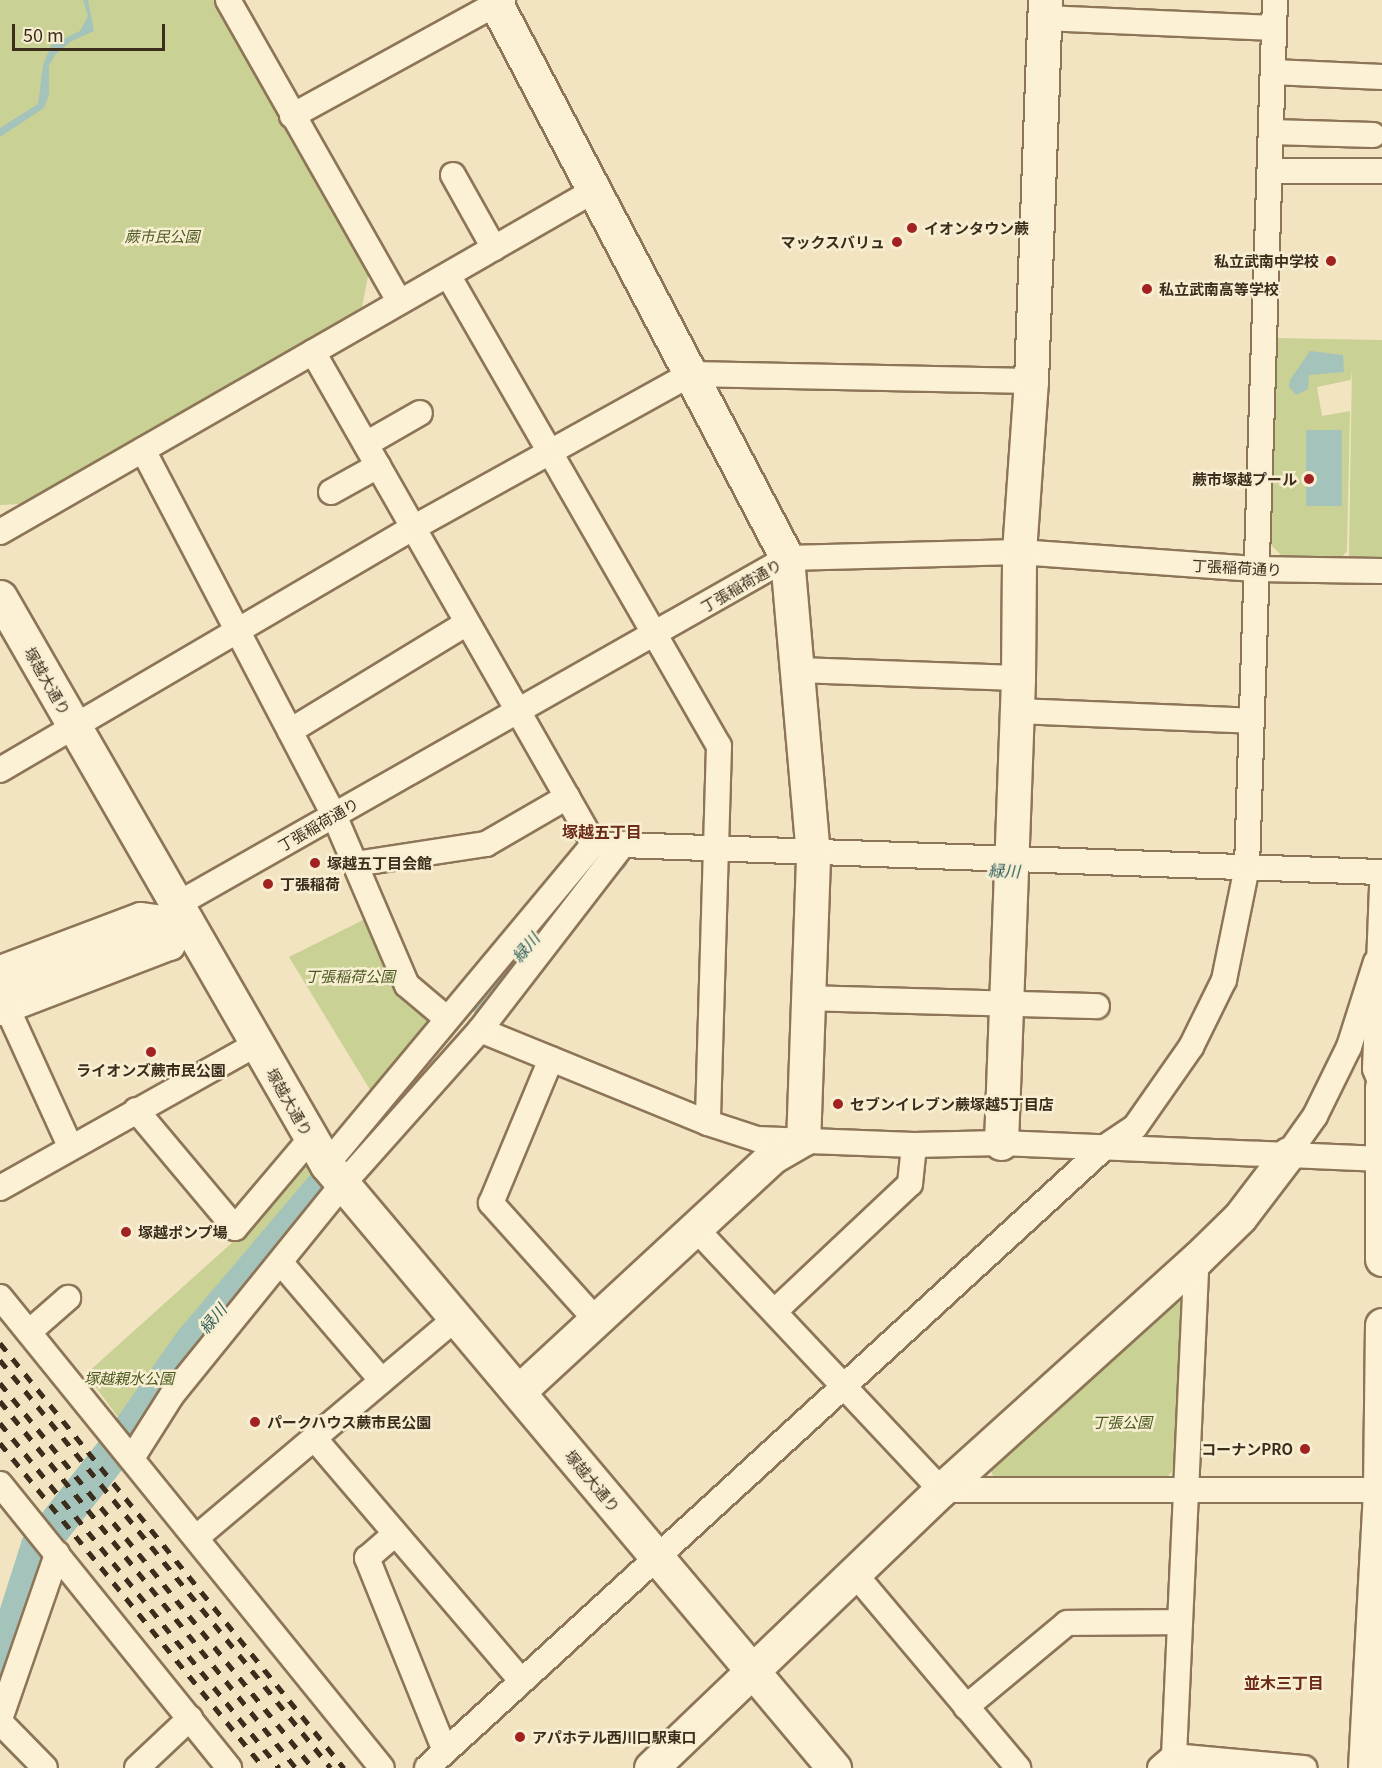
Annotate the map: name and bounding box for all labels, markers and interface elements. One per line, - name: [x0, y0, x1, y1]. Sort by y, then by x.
- scale bar: [15, 12, 168, 50]
- text: 50 m: [23, 21, 64, 47]
- place label: イオンタウン蕨: [924, 219, 1029, 237]
- marker: イオンタウン蕨: [905, 221, 919, 235]
- park label: 蕨市民公園: [125, 227, 199, 245]
- place label: マックスバリュ: [780, 233, 885, 251]
- marker: マックスバリュ: [890, 235, 904, 249]
- place label: 私立武南中学校: [1214, 252, 1319, 270]
- marker: 私立武南中学校: [1324, 254, 1338, 268]
- place label: 私立武南高等学校: [1159, 280, 1279, 298]
- marker: 私立武南高等学校: [1140, 282, 1154, 296]
- place label: 蕨市塚越プール: [1192, 470, 1297, 488]
- marker: 蕨市塚越プール: [1302, 472, 1316, 486]
- street label: 丁張稲荷通り: [698, 555, 784, 615]
- street label: 丁張稲荷通り: [1192, 556, 1282, 578]
- street label: 塚越大通り: [21, 644, 75, 718]
- street label: 丁張稲荷通り: [275, 794, 361, 854]
- district label: 塚越五丁目: [562, 821, 642, 841]
- place label: 塚越五丁目会館: [327, 854, 432, 872]
- marker: 塚越五丁目会館: [308, 856, 322, 870]
- water label: 緑川: [988, 860, 1020, 880]
- place label: 丁張稲荷: [280, 875, 340, 893]
- marker: 丁張稲荷: [261, 877, 275, 891]
- water label: 緑川: [507, 929, 543, 965]
- park label: 丁張稲荷公園: [305, 967, 395, 985]
- marker: ライオンズ蕨市民公園: [144, 1045, 158, 1059]
- place label: ライオンズ蕨市民公園: [76, 1061, 226, 1079]
- street label: 塚越大通り: [263, 1065, 317, 1139]
- place label: セブンイレブン蕨塚越5丁目店: [850, 1095, 1054, 1113]
- marker: セブンイレブン蕨塚越5丁目店: [831, 1097, 845, 1111]
- place label: 塚越ポンプ場: [138, 1223, 228, 1241]
- marker: 塚越ポンプ場: [119, 1225, 133, 1239]
- water label: 緑川: [194, 1300, 230, 1336]
- park label: 塚越親水公園: [84, 1369, 174, 1387]
- place label: パークハウス蕨市民公園: [267, 1413, 432, 1431]
- park label: 丁張公園: [1092, 1413, 1152, 1431]
- marker: パークハウス蕨市民公園: [248, 1415, 262, 1429]
- place label: コーナンPRO: [1201, 1440, 1293, 1458]
- marker: コーナンPRO: [1298, 1442, 1312, 1456]
- street label: 塚越大通り: [562, 1446, 624, 1516]
- district label: 並木三丁目: [1244, 1672, 1324, 1692]
- place label: アパホテル西川口駅東口: [532, 1728, 697, 1746]
- marker: アパホテル西川口駅東口: [513, 1730, 527, 1744]

